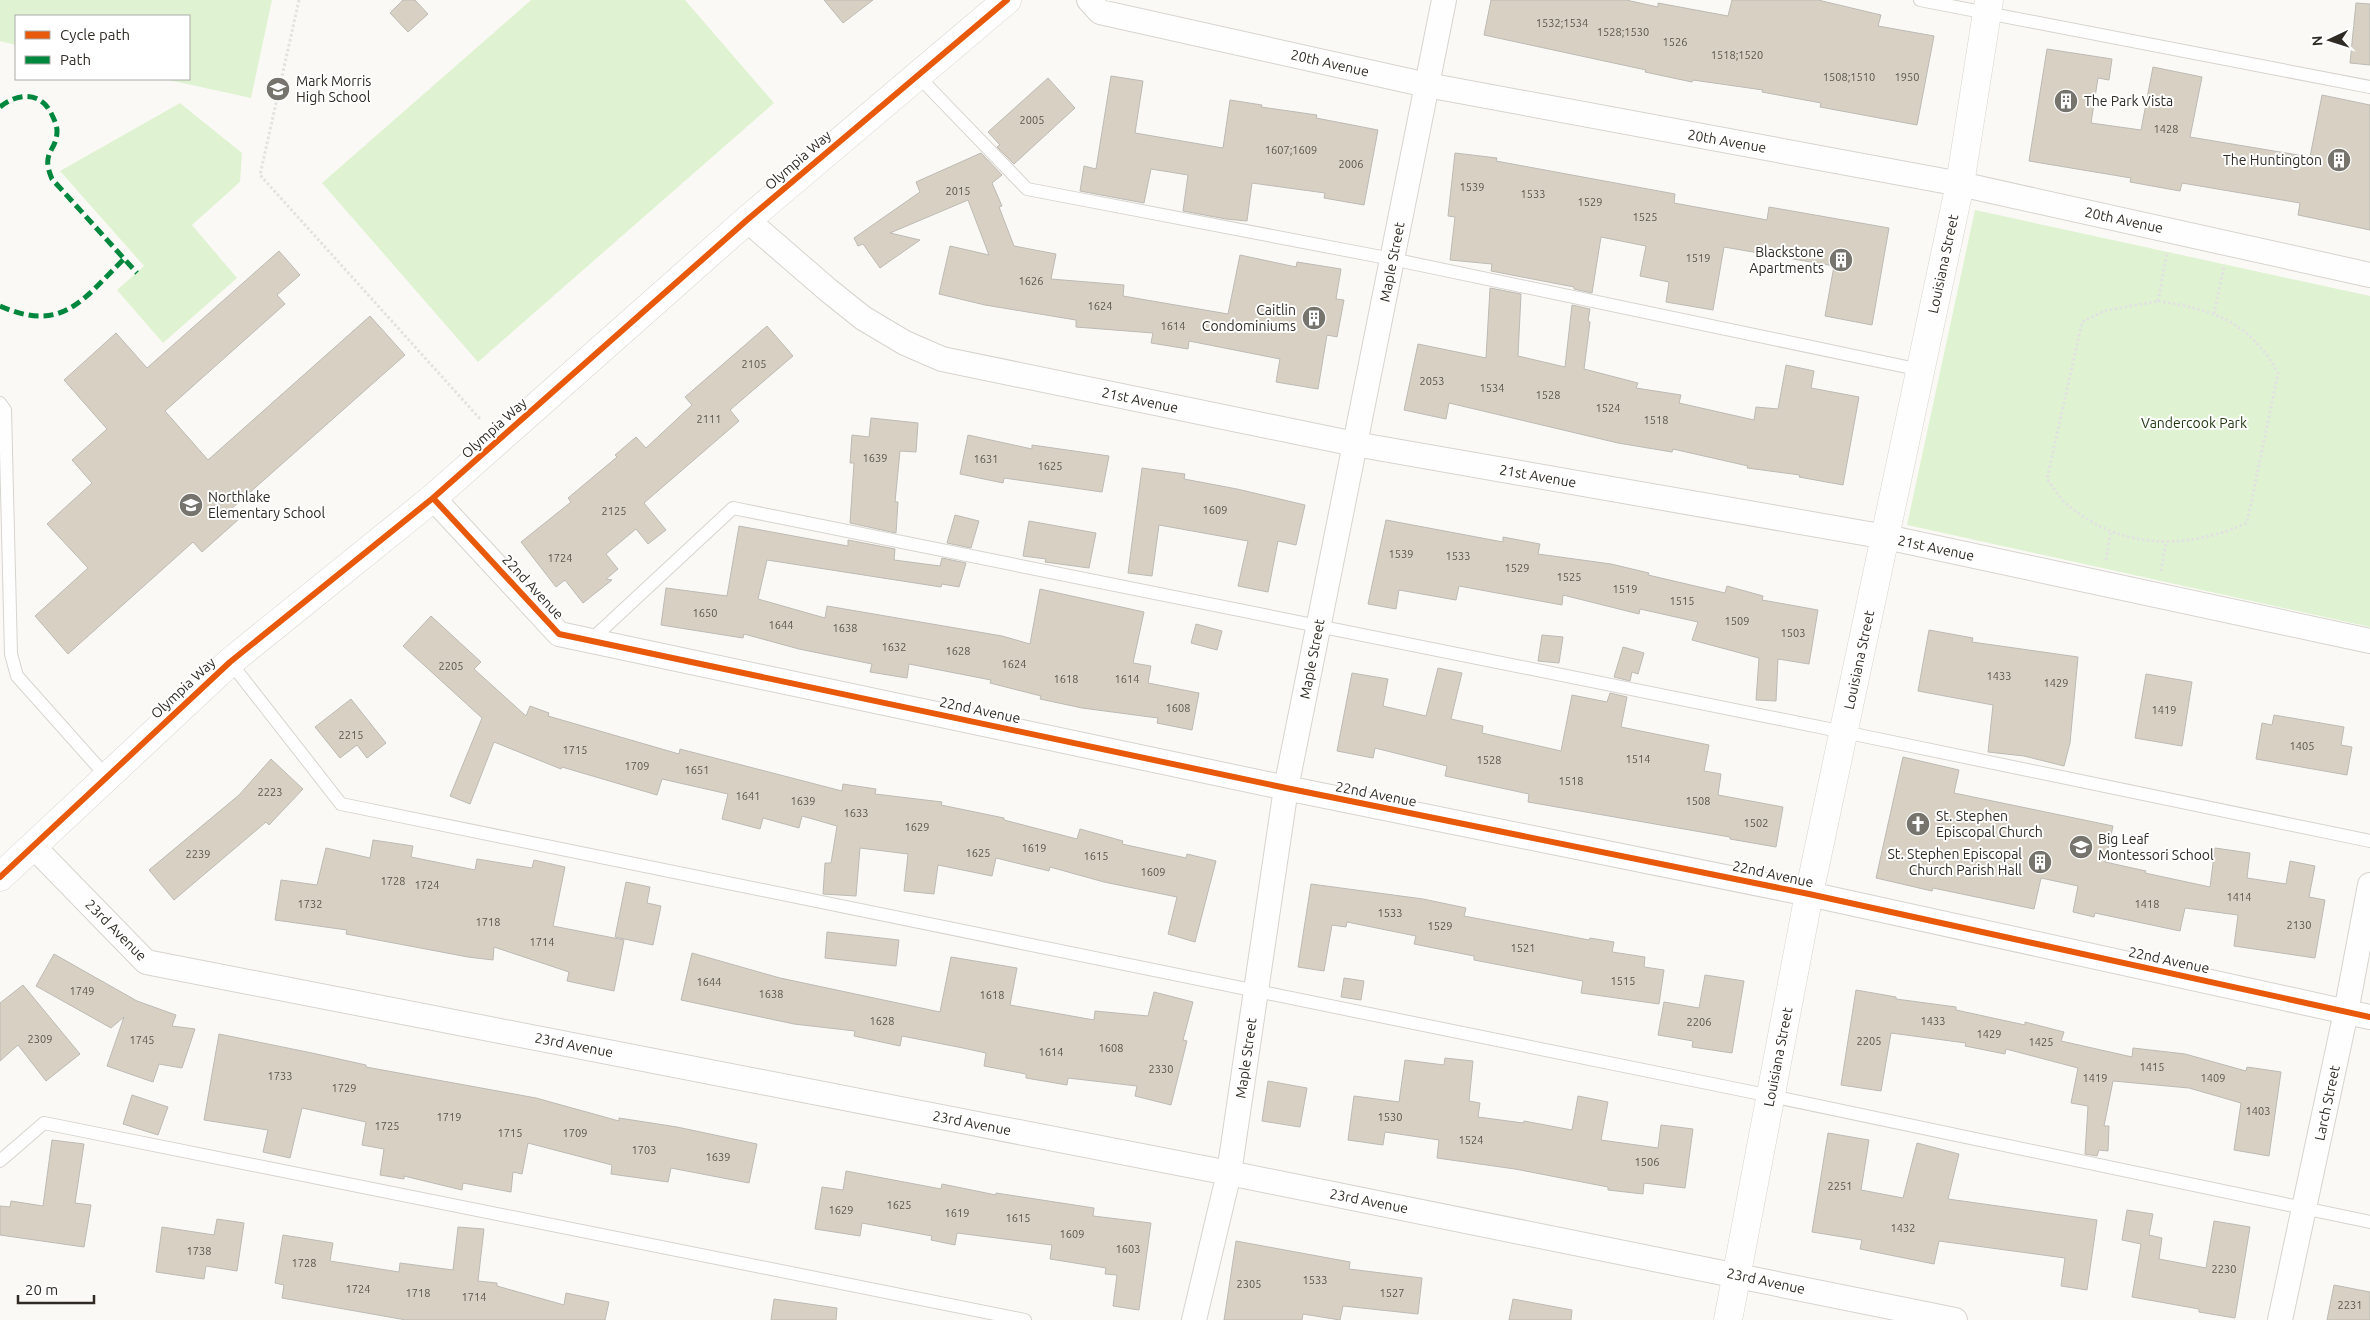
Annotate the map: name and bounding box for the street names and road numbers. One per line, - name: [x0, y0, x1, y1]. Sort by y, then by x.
- street label: 20th Avenue: [1289, 46, 1371, 80]
- street label: 20th Avenue: [1686, 126, 1768, 156]
- street label: Olympia Way: [762, 127, 834, 193]
- street label: 20th Avenue: [2083, 204, 2165, 236]
- street label: Louisiana Street: [1925, 213, 1961, 315]
- street label: Maple Street: [1376, 220, 1408, 303]
- street label: 21st Avenue: [1100, 384, 1180, 416]
- street label: Olympia Way: [458, 394, 530, 461]
- street label: 21st Avenue: [1498, 461, 1578, 491]
- street label: 21st Avenue: [1896, 532, 1976, 564]
- street label: 22nd Avenue: [499, 551, 567, 623]
- street label: Louisiana Street: [1841, 609, 1877, 711]
- street label: Maple Street: [1296, 617, 1328, 700]
- street label: Olympia Way: [148, 654, 219, 722]
- street label: 22nd Avenue: [938, 694, 1022, 726]
- street label: 22nd Avenue: [1334, 778, 1418, 810]
- street label: 22nd Avenue: [1731, 858, 1815, 890]
- street label: 23rd Avenue: [82, 896, 150, 964]
- street label: 22nd Avenue: [2127, 944, 2211, 976]
- street label: Louisiana Street: [1761, 1005, 1796, 1108]
- street label: Maple Street: [1232, 1016, 1260, 1099]
- street label: 23rd Avenue: [533, 1030, 615, 1060]
- street label: Larch Street: [2311, 1063, 2343, 1142]
- street label: 23rd Avenue: [931, 1108, 1013, 1138]
- street label: 23rd Avenue: [1328, 1186, 1410, 1216]
- street label: 23rd Avenue: [1725, 1265, 1807, 1297]

